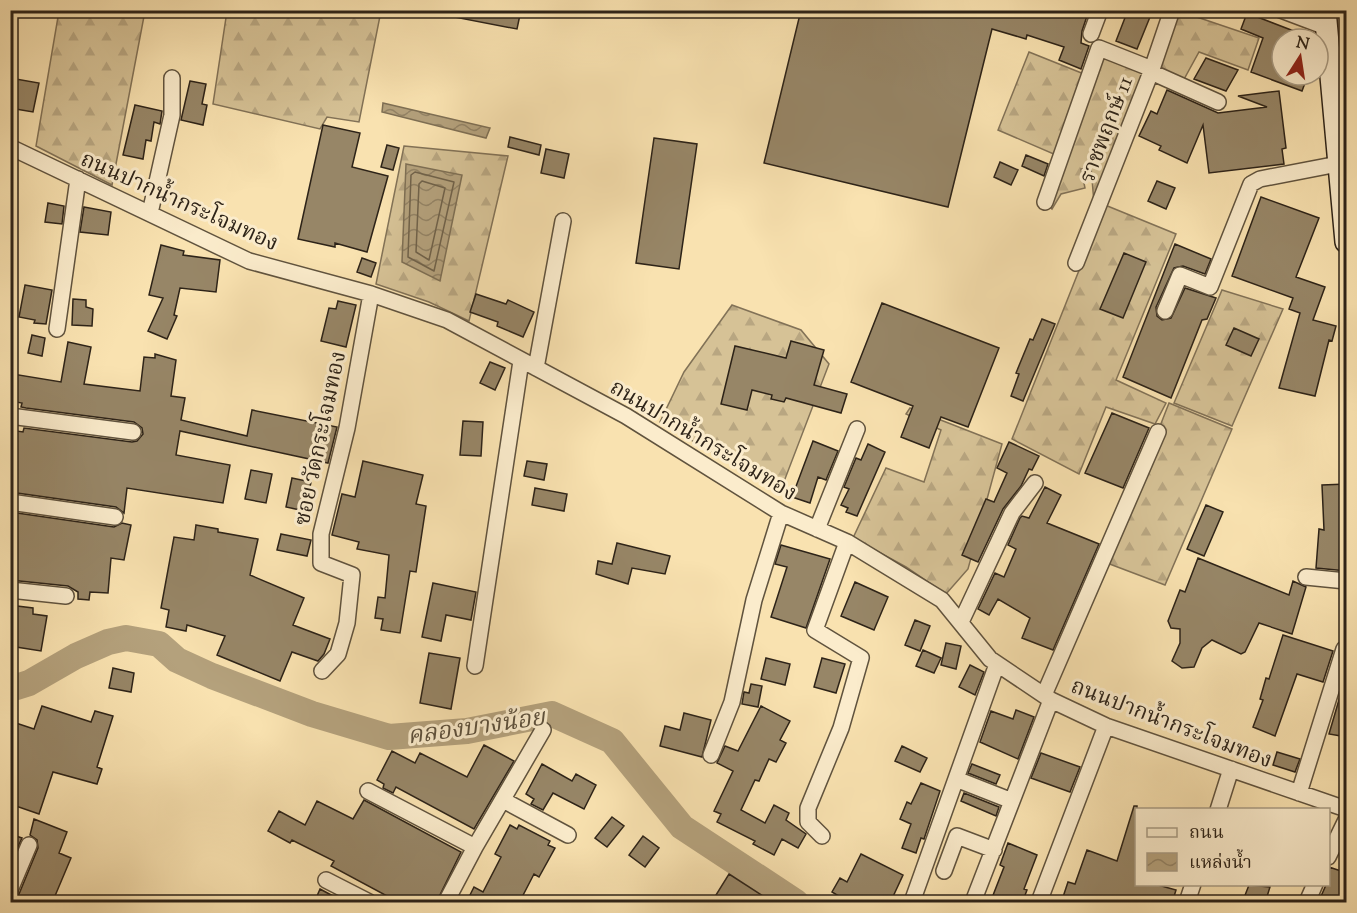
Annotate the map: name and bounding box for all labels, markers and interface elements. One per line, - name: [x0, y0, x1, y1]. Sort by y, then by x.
- north arrow: [1270, 27, 1330, 87]
- text: N: [1294, 32, 1311, 57]
- street label: ราชพฤกษ์ 11: [1073, 72, 1143, 188]
- street label: ถนนปากน้ำกระโจมทอง: [75, 142, 284, 261]
- street label: ซอย วัดกระโจมทอง: [287, 348, 356, 529]
- street label: ถนนปากน้ำกระโจมทอง: [603, 370, 804, 510]
- street label: ถนนปากน้ำกระโจมทอง: [1066, 669, 1277, 778]
- water label: คลองบางน้อย: [405, 701, 549, 754]
- legend: [1135, 808, 1330, 886]
- text: ถนน: [1189, 821, 1224, 847]
- text: แหล่งน้ำ: [1189, 848, 1252, 877]

